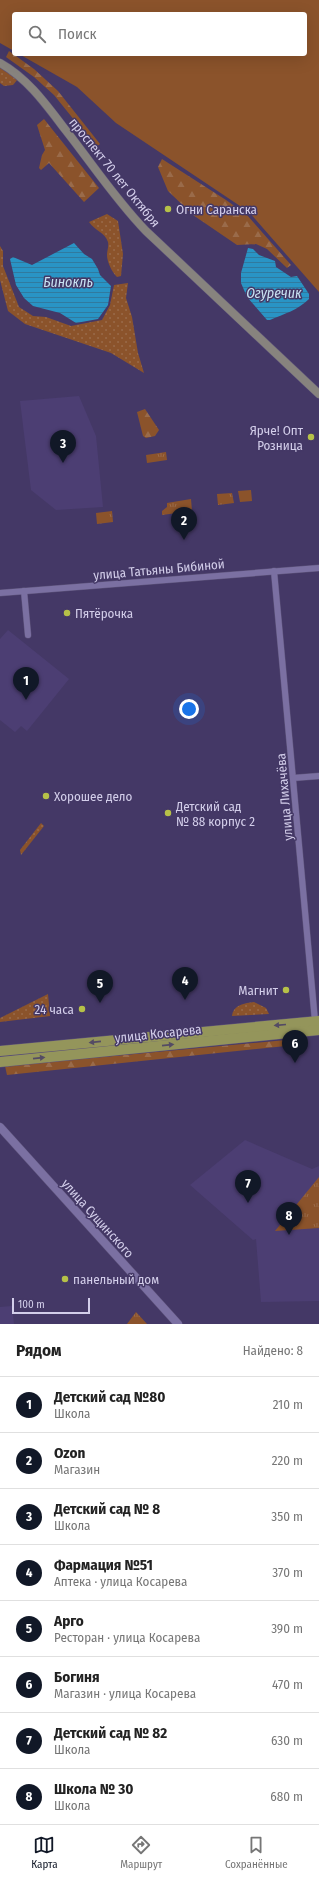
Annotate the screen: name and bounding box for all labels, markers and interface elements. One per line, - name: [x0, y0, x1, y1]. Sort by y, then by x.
- search box: [12, 12, 307, 56]
- icon: search: [26, 23, 48, 45]
- text: Поиск: [58, 25, 96, 43]
- street label: проспект 70 лет Октября: [66, 115, 163, 230]
- place label: Огни Саранска: [176, 202, 257, 217]
- marker: Огни Саранска: [163, 204, 173, 214]
- water label: Бинокль: [43, 274, 93, 291]
- water label: Огуречик: [246, 285, 302, 302]
- place label: Ярче! Опт Розница: [250, 423, 304, 453]
- pin: 3: [50, 430, 76, 463]
- marker: Ярче! Опт Розница: [306, 432, 316, 442]
- pin: 2: [171, 507, 197, 540]
- street label: улица Татьяны Бибиной: [93, 556, 225, 583]
- place label: Пятёрочка: [75, 606, 133, 621]
- marker: Пятёрочка: [62, 608, 72, 618]
- pin: 1: [13, 667, 39, 700]
- your location: [179, 699, 199, 719]
- street label: улица Лихачёва: [273, 753, 296, 841]
- place label: Хорошее дело: [54, 789, 132, 804]
- marker: Хорошее дело: [41, 791, 51, 801]
- place label: Детский сад № 88 корпус 2: [175, 799, 255, 829]
- marker: Детский сад № 88 корпус 2: [163, 808, 173, 818]
- pin: 4: [172, 967, 198, 1000]
- pin: 5: [87, 970, 113, 1003]
- place label: Магнит: [238, 983, 279, 998]
- marker: Магнит: [281, 985, 291, 995]
- place label: 24 часа: [35, 1002, 74, 1017]
- marker: 24 часа: [77, 1004, 87, 1014]
- street label: улица Косарева: [114, 1021, 202, 1046]
- one-way arrow: [274, 1022, 286, 1028]
- pin: 6: [282, 1030, 308, 1063]
- one-way arrow: [89, 1039, 101, 1046]
- one-way arrow: [162, 1042, 174, 1048]
- one-way arrow: [33, 1055, 45, 1061]
- pin: 7: [235, 1170, 261, 1203]
- street label: улица Сущинского: [58, 1176, 137, 1261]
- pin: 8: [276, 1202, 302, 1235]
- place label: панельный дом: [73, 1272, 159, 1287]
- marker: панельный дом: [60, 1274, 70, 1284]
- scale bar: [12, 1296, 90, 1315]
- text: 100 m: [18, 1298, 45, 1311]
- text: Рядом: [16, 1340, 61, 1361]
- text: Найдено: 8: [243, 1343, 303, 1358]
- text: Детский сад №80: [54, 1388, 165, 1406]
- text: 1: [26, 1397, 32, 1412]
- text: 210 m: [273, 1397, 303, 1412]
- text: Школа: [54, 1406, 90, 1421]
- text: Ozon: [54, 1444, 85, 1462]
- text: 2: [26, 1453, 32, 1468]
- text: 220 m: [272, 1453, 303, 1468]
- text: Магазин: [54, 1462, 100, 1477]
- text: Детский сад № 8: [54, 1500, 160, 1518]
- text: 3: [26, 1509, 32, 1524]
- text: 350 m: [271, 1509, 303, 1524]
- text: Школа: [54, 1518, 90, 1533]
- text: Фармация №51: [54, 1556, 153, 1574]
- text: 4: [26, 1565, 32, 1580]
- text: 370 m: [272, 1565, 303, 1580]
- text: Аптека · улица Косарева: [54, 1574, 187, 1589]
- text: Арго: [54, 1612, 84, 1630]
- text: 5: [26, 1621, 32, 1636]
- text: 390 m: [271, 1621, 303, 1636]
- text: Ресторан · улица Косарева: [54, 1630, 200, 1645]
- text: Богиня: [54, 1668, 100, 1686]
- text: 6: [26, 1677, 32, 1692]
- text: 470 m: [272, 1677, 303, 1692]
- text: Магазин · улица Косарева: [54, 1686, 196, 1701]
- text: Детский сад № 82: [54, 1724, 167, 1742]
- text: 7: [26, 1733, 32, 1748]
- text: 630 m: [271, 1733, 303, 1748]
- text: Школа: [54, 1742, 90, 1757]
- text: Школа № 30: [54, 1780, 134, 1798]
- text: 8: [26, 1789, 32, 1804]
- text: 680 m: [270, 1789, 303, 1804]
- text: Школа: [54, 1798, 90, 1813]
- tab: Карта: [31, 1834, 58, 1871]
- tab: Маршрут: [120, 1834, 162, 1871]
- tab: Сохранённые: [225, 1834, 288, 1871]

